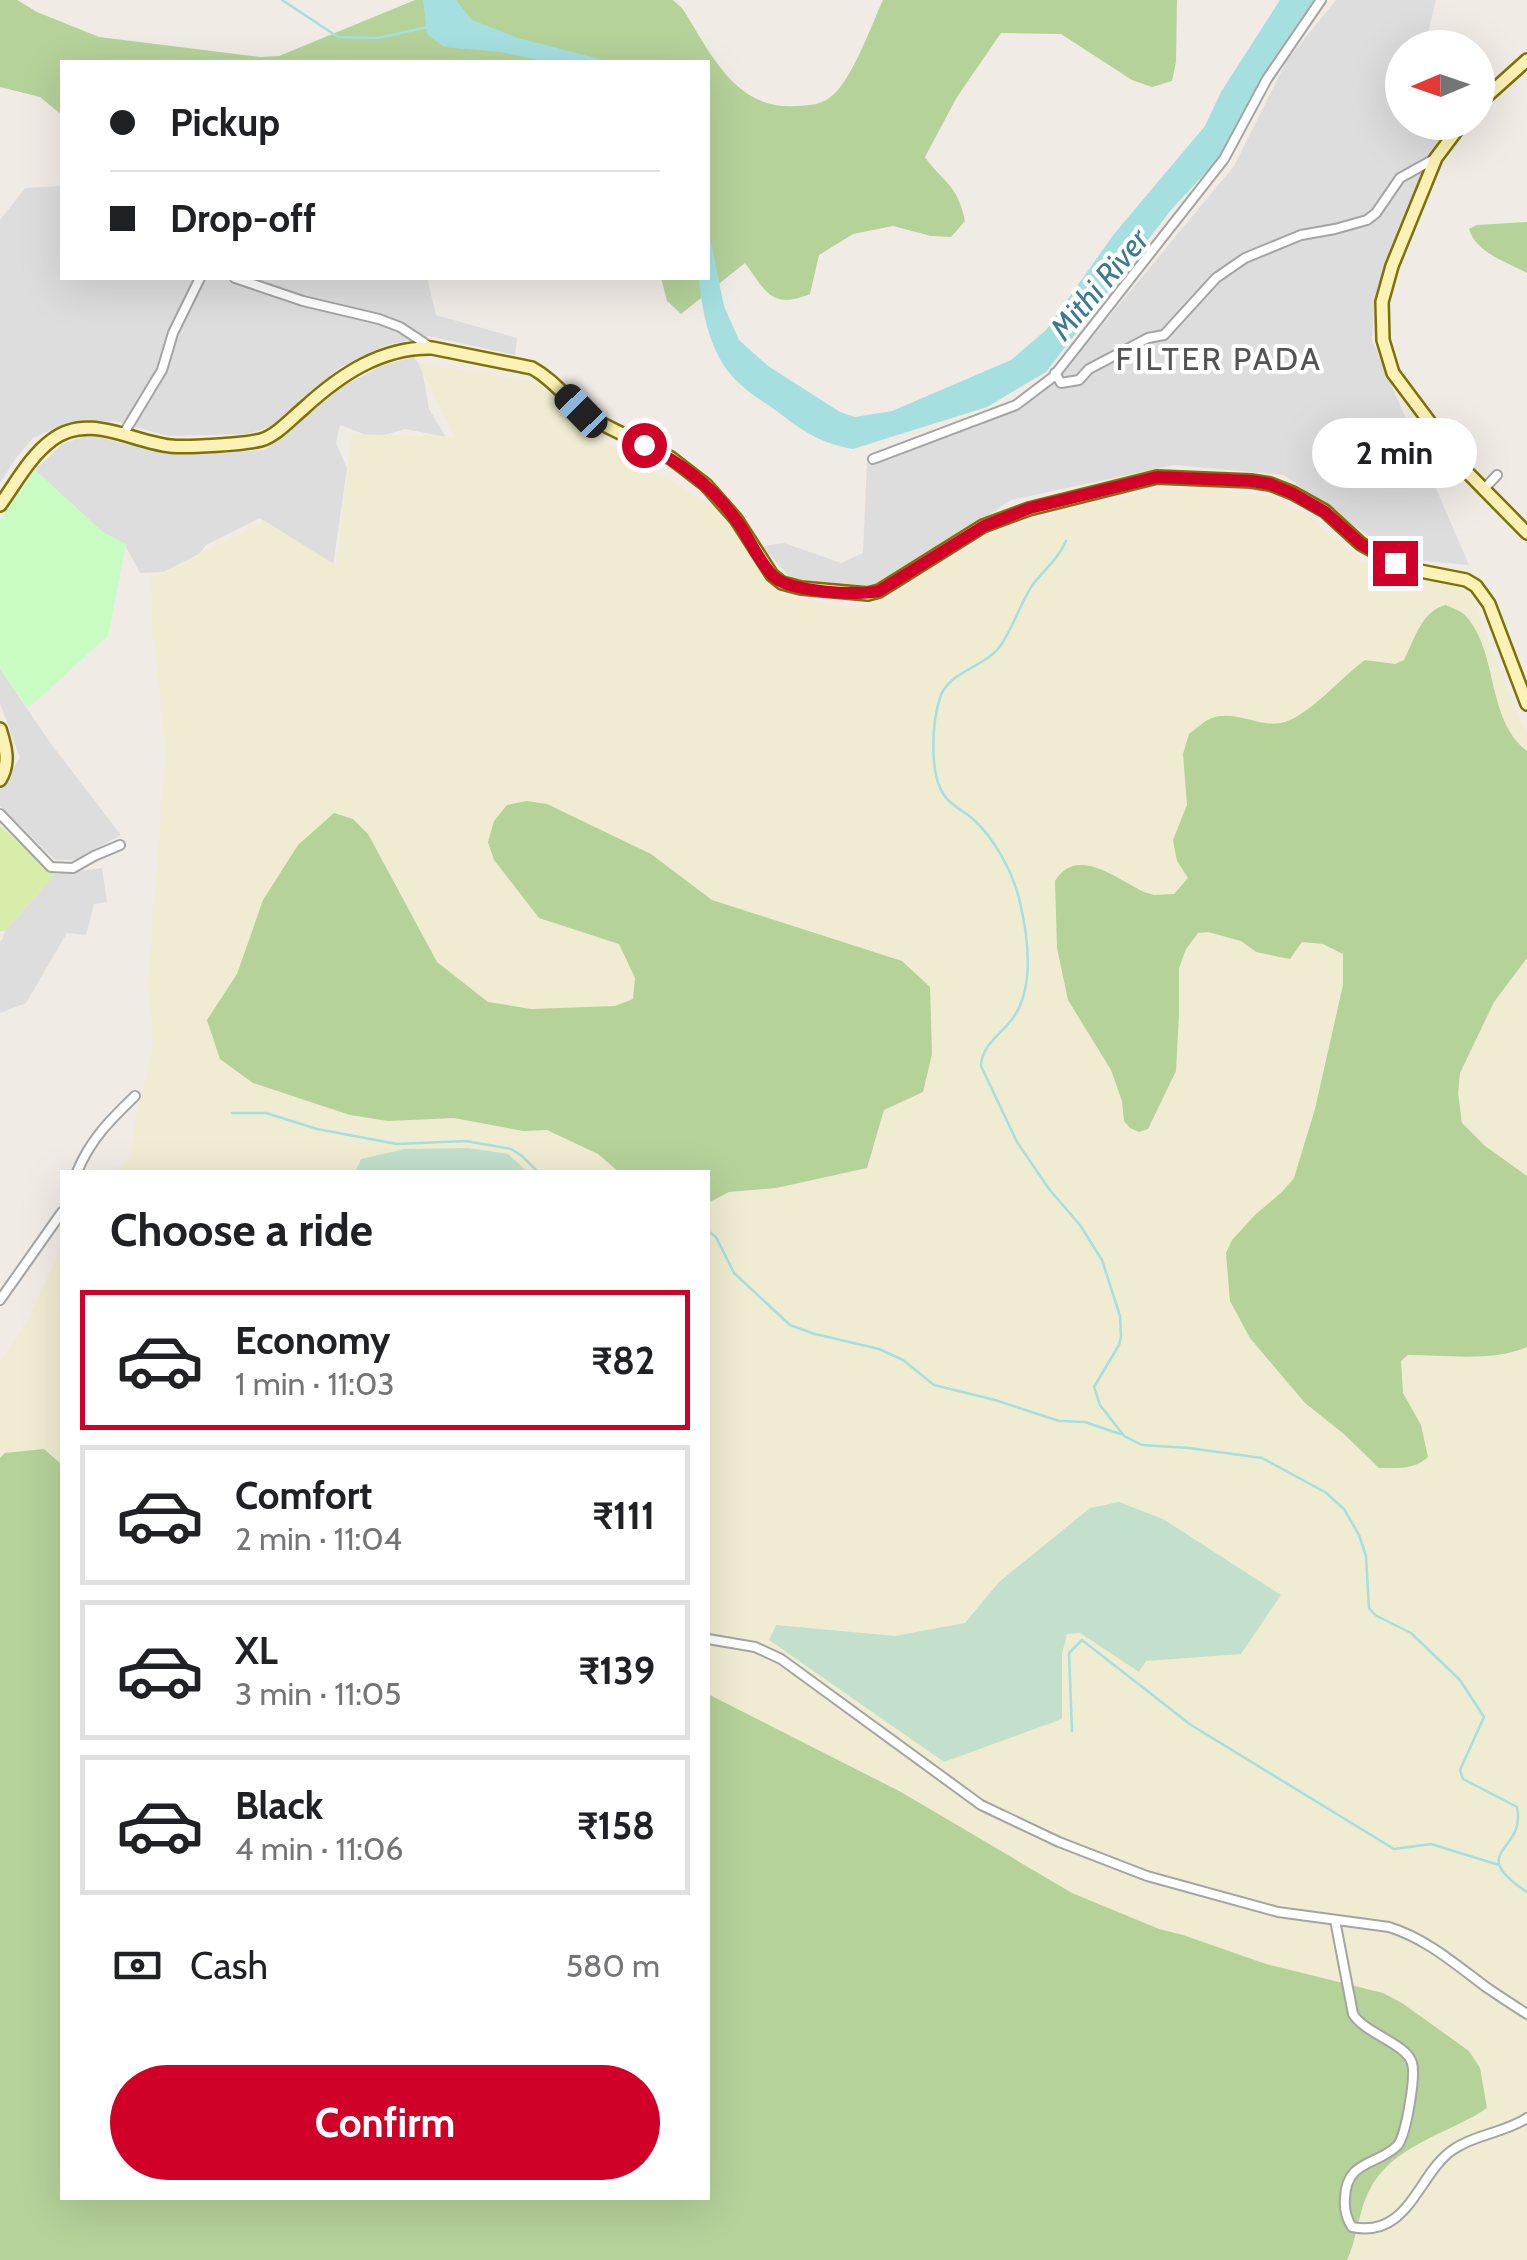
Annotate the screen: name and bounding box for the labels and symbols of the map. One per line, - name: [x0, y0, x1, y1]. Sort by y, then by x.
- north arrow: [1385, 30, 1495, 140]
- water label: Mithi River: [1041, 220, 1157, 348]
- district label: FILTER PADA: [1116, 339, 1322, 378]
- car: [549, 379, 613, 443]
- callout: 2 min: [1312, 418, 1478, 488]
- route start: [622, 423, 667, 468]
- route end: [1373, 541, 1418, 586]

